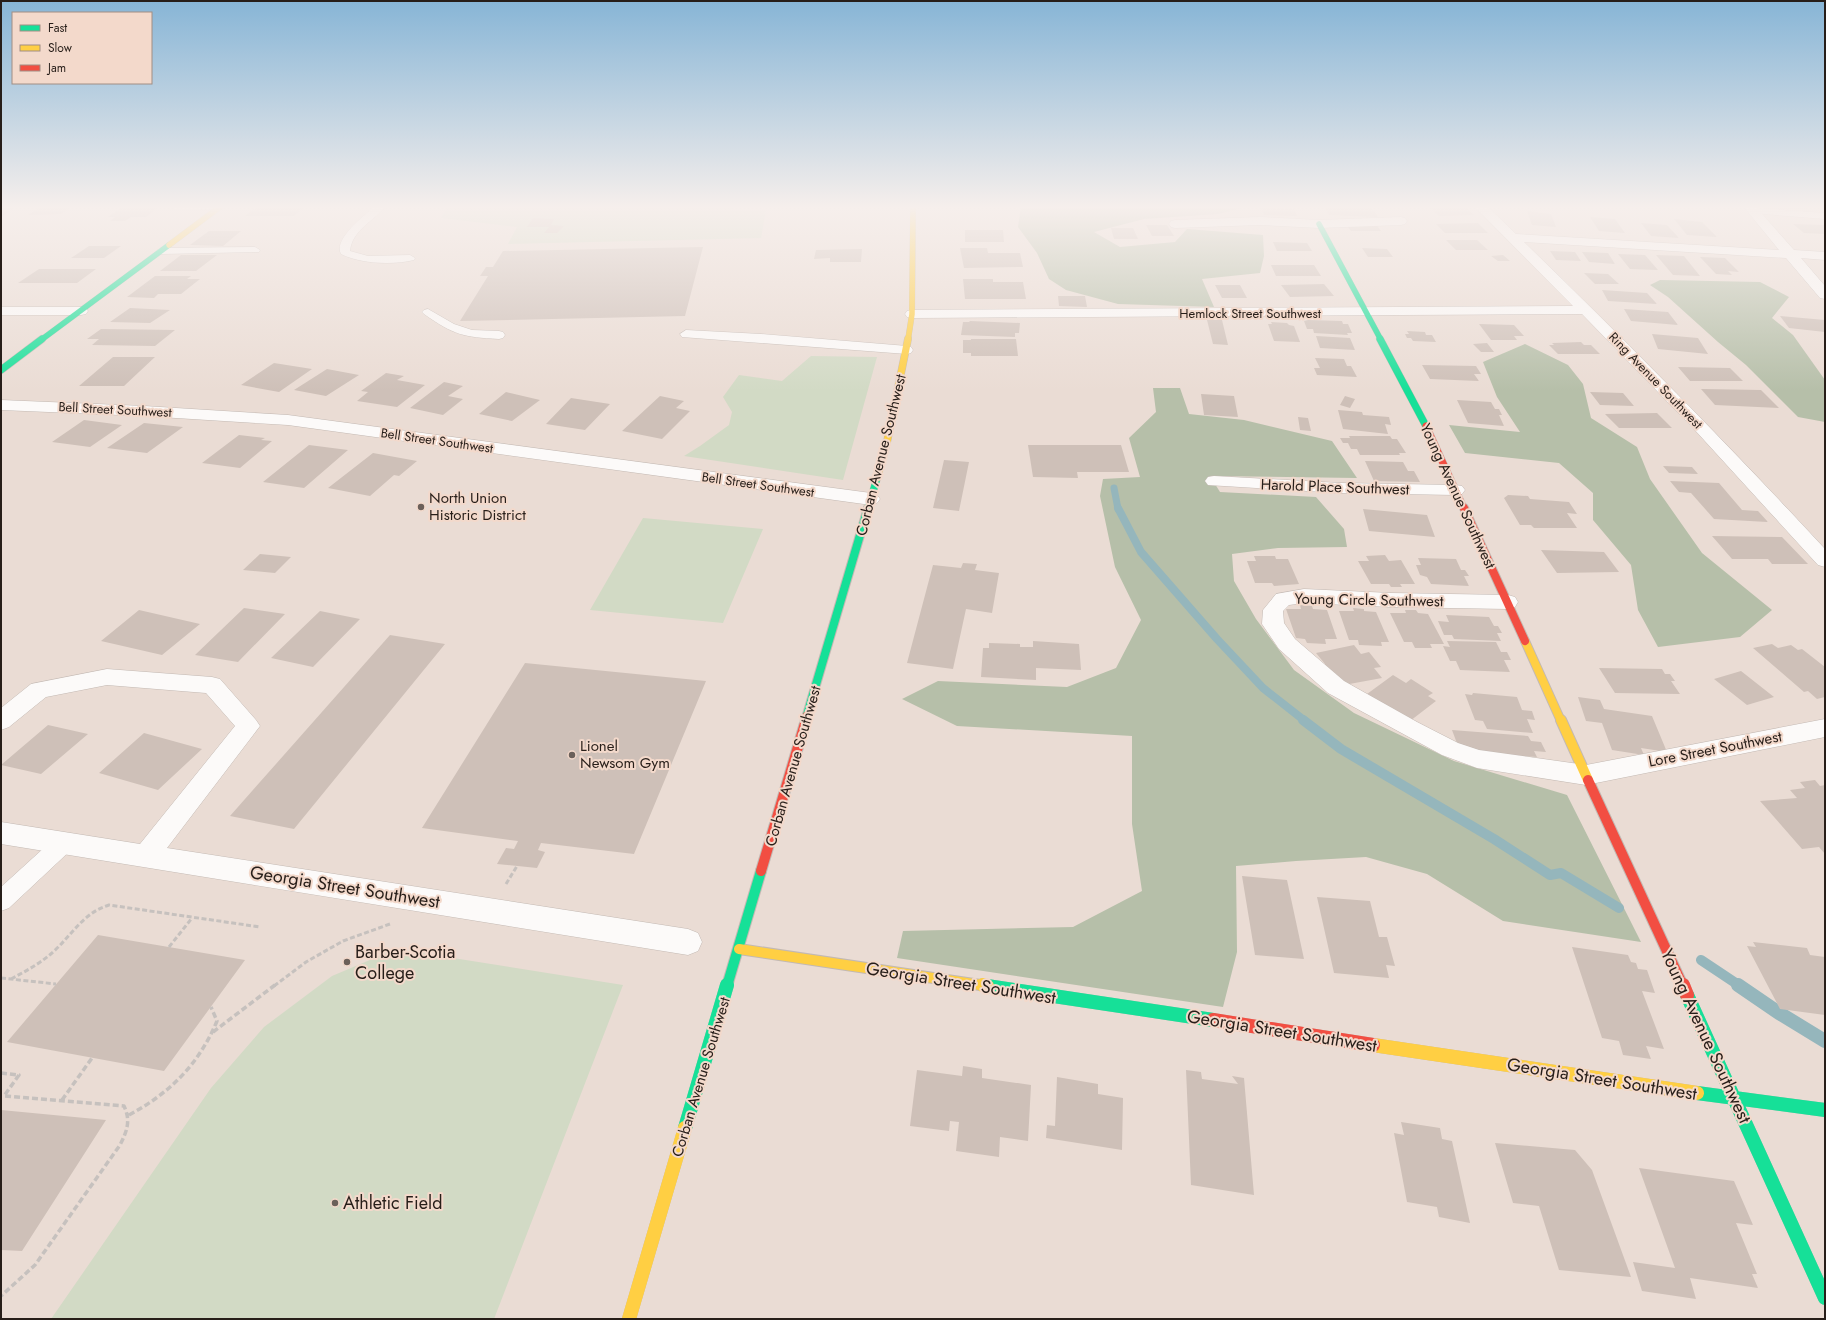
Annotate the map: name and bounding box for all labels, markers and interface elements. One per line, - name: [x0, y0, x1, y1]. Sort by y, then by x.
- legend: [12, 12, 152, 84]
- text: Fast: [48, 19, 67, 37]
- text: Slow: [48, 39, 73, 57]
- text: Jam: [46, 59, 66, 77]
- street label: Hemlock Street Southwest: [1179, 304, 1322, 323]
- street label: Ring Avenue Southwest: [1604, 328, 1707, 434]
- street label: Corban Avenue Southwest: [850, 371, 912, 538]
- street label: Bell Street Southwest: [58, 397, 173, 422]
- street label: Young Avenue Southwest: [1415, 420, 1502, 573]
- street label: Bell Street Southwest: [379, 423, 495, 458]
- street label: Bell Street Southwest: [700, 467, 816, 502]
- street label: Harold Place Southwest: [1260, 473, 1410, 501]
- place label: North Union Historic District: [429, 487, 526, 526]
- marker: North Union Historic District: [416, 502, 426, 512]
- street label: Young Circle Southwest: [1294, 588, 1444, 612]
- street label: Corban Avenue Southwest: [760, 683, 827, 849]
- street label: Lore Street Southwest: [1646, 725, 1784, 773]
- place label: Lionel Newsom Gym: [580, 735, 670, 774]
- marker: Lionel Newsom Gym: [567, 750, 577, 760]
- street label: Georgia Street Southwest: [248, 859, 442, 915]
- place label: Barber-Scotia College: [355, 939, 455, 986]
- street label: Young Avenue Southwest: [1654, 944, 1758, 1128]
- street label: Georgia Street Southwest: [864, 955, 1058, 1011]
- marker: Barber-Scotia College: [342, 957, 352, 967]
- street label: Corban Avenue Southwest: [666, 994, 736, 1160]
- street label: Georgia Street Southwest: [1185, 1003, 1379, 1059]
- street label: Georgia Street Southwest: [1505, 1051, 1699, 1107]
- place label: Athletic Field: [343, 1190, 442, 1216]
- marker: Athletic Field: [330, 1198, 340, 1208]

